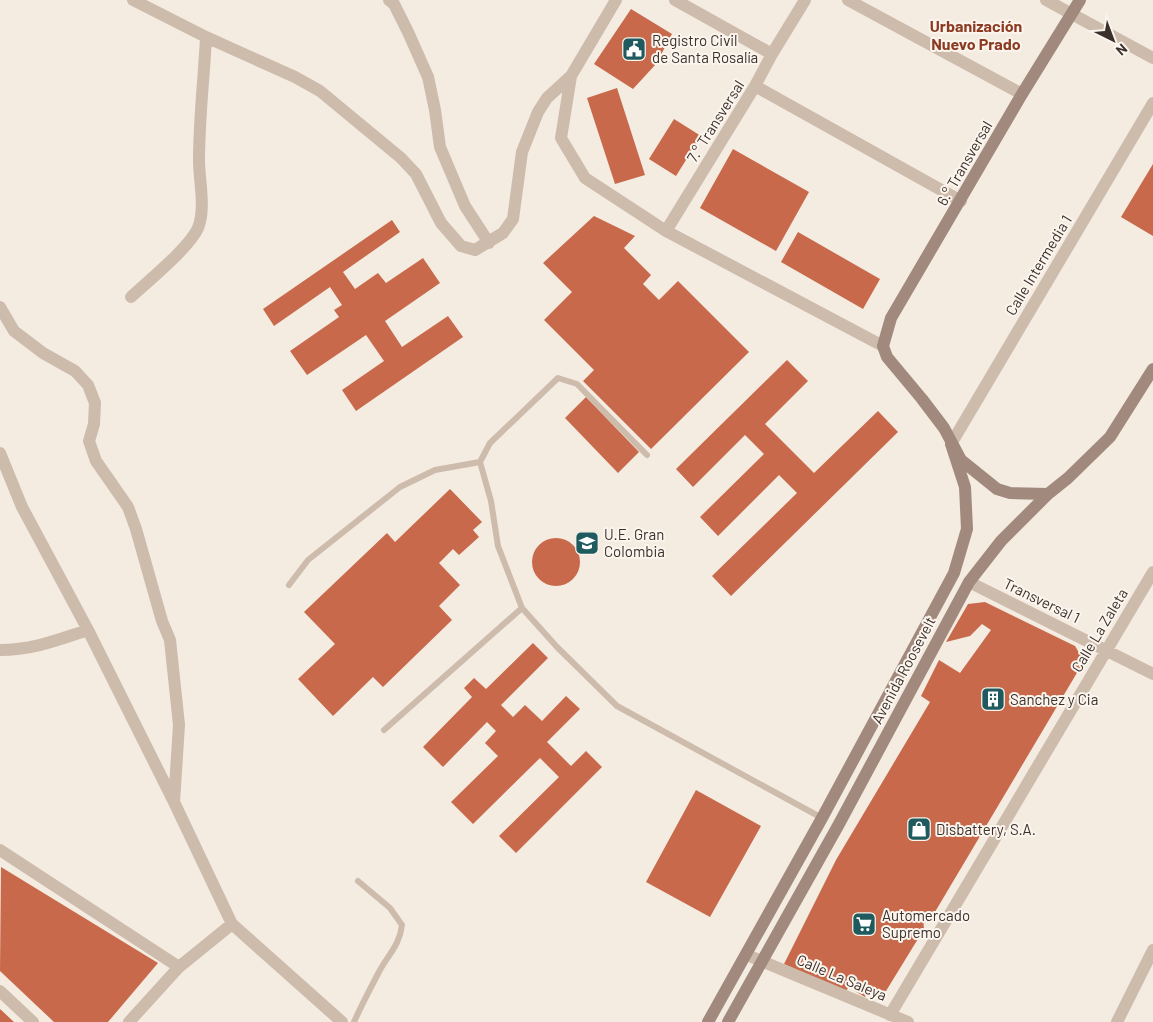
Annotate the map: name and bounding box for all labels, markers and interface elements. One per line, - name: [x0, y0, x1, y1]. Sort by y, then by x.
- north arrow: [1088, 15, 1138, 65]
- district label: Urbanización Nuevo Prado: [930, 16, 1022, 53]
- place label: Registro Civil de Santa Rosalía: [652, 31, 758, 66]
- public building icon: Registro Civil de Santa Rosalía: [621, 36, 647, 62]
- text: N: [1113, 41, 1131, 59]
- street label: 7.° Transversal: [683, 77, 747, 165]
- street label: 6.° Transversal: [932, 117, 996, 209]
- street label: Calle Intermedia 1: [1001, 212, 1075, 318]
- place label: U.E. Gran Colombia: [604, 525, 665, 560]
- school or university icon: U.E. Gran Colombia: [574, 530, 600, 556]
- street label: Transversal 1: [1001, 574, 1083, 626]
- street label: Calle La Zaleta: [1067, 585, 1131, 675]
- street label: Avenida Roosevelt: [867, 613, 939, 727]
- building icon: Sanchez y Cia: [980, 686, 1006, 712]
- place label: Sanchez y Cia: [1010, 690, 1098, 708]
- shop icon: Disbattery, S.A.: [906, 816, 932, 842]
- place label: Disbattery, S.A.: [936, 820, 1036, 838]
- place label: Automercado Supremo: [882, 906, 970, 941]
- supermarket icon: Automercado Supremo: [851, 911, 877, 937]
- street label: Calle La Saleya: [794, 950, 890, 1004]

